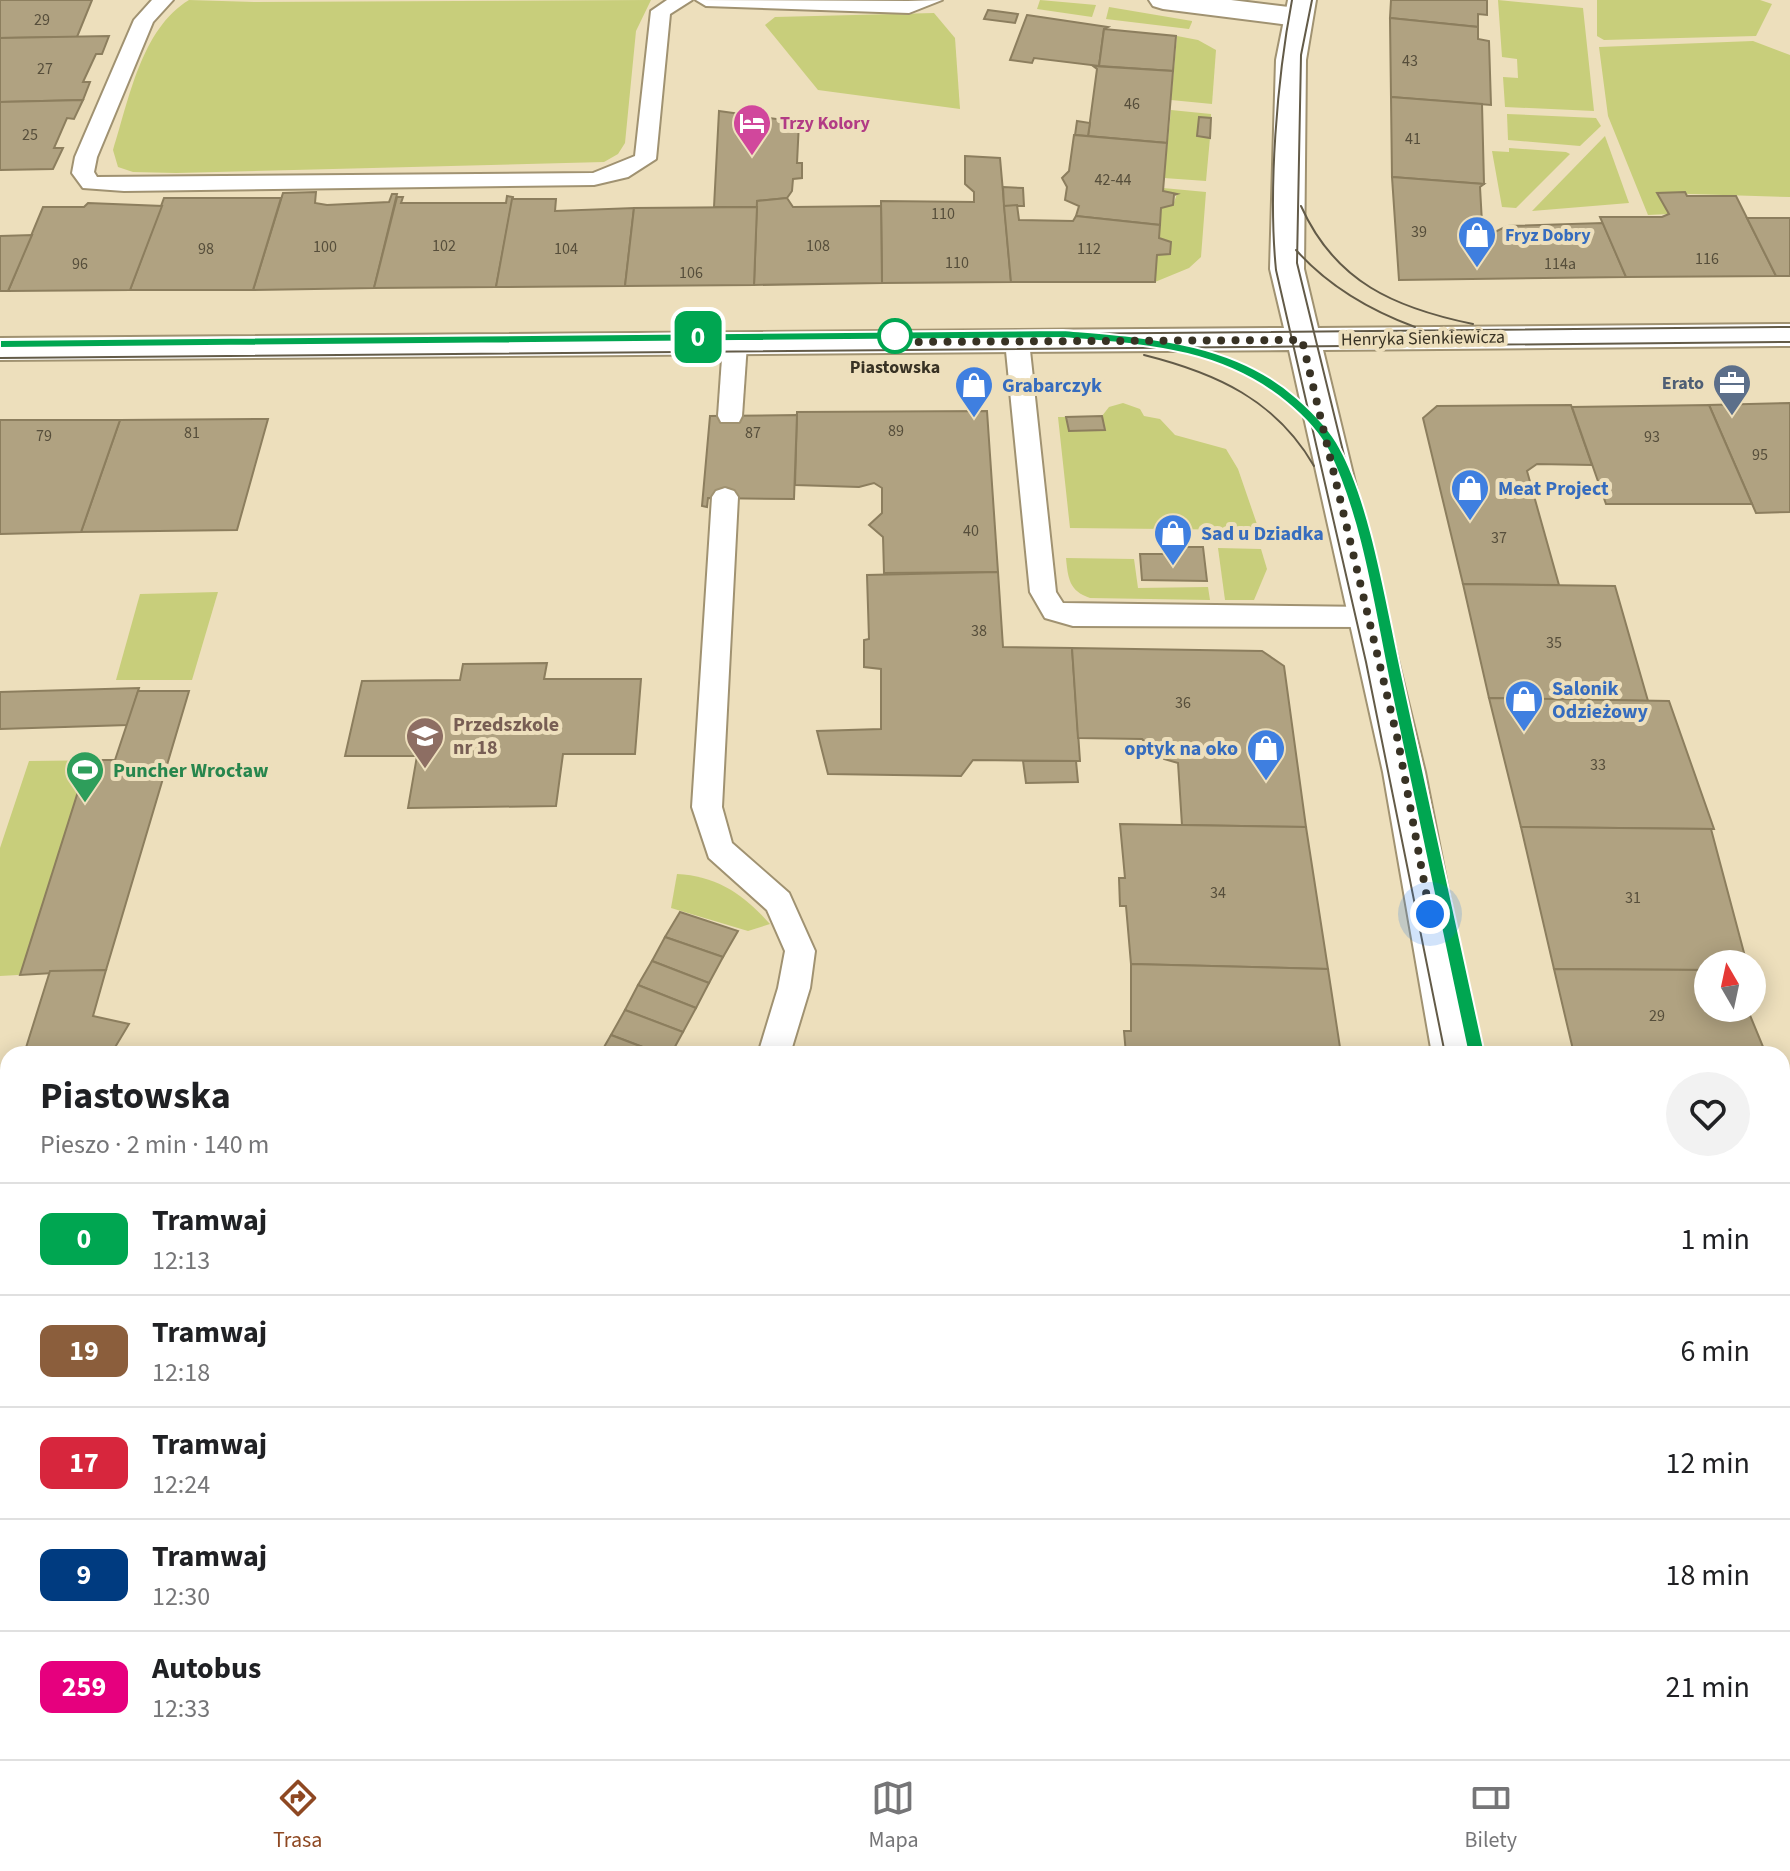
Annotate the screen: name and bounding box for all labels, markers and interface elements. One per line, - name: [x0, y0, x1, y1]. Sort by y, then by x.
- house number: 29: [34, 9, 50, 31]
- house number: 43: [1402, 50, 1418, 72]
- house number: 27: [37, 58, 53, 80]
- house number: 46: [1124, 93, 1140, 115]
- hotel icon: Trzy Kolory: [731, 102, 773, 157]
- place label: Trzy Kolory: [780, 111, 871, 136]
- house number: 25: [22, 124, 38, 146]
- house number: 41: [1405, 128, 1421, 150]
- house number: 42-44: [1095, 169, 1131, 191]
- house number: 110: [931, 203, 955, 225]
- shop icon: Fryz Dobry: [1456, 214, 1498, 269]
- house number: 39: [1411, 221, 1427, 243]
- place label: Fryz Dobry: [1505, 223, 1591, 248]
- house number: 102: [432, 235, 456, 257]
- house number: 108: [806, 235, 830, 257]
- house number: 100: [313, 236, 337, 258]
- house number: 98: [198, 238, 214, 260]
- house number: 104: [554, 238, 578, 260]
- house number: 112: [1077, 238, 1101, 260]
- house number: 116: [1695, 248, 1719, 270]
- house number: 110: [945, 252, 969, 274]
- house number: 96: [72, 253, 88, 275]
- house number: 114a: [1544, 253, 1576, 275]
- house number: 106: [679, 262, 703, 284]
- line badge: 0: [672, 311, 724, 363]
- text: 0: [691, 317, 705, 357]
- marker: Piastowska: [878, 319, 912, 353]
- street label: Henryka Sienkiewicza: [1341, 325, 1505, 352]
- place label: Piastowska: [850, 355, 940, 380]
- office icon: Erato: [1711, 362, 1753, 417]
- shop icon: Grabarczyk: [953, 364, 995, 419]
- place label: Erato: [1662, 371, 1704, 396]
- place label: Grabarczyk: [1002, 372, 1102, 400]
- house number: 89: [888, 420, 904, 442]
- house number: 81: [184, 422, 200, 444]
- house number: 87: [745, 422, 761, 444]
- house number: 79: [36, 425, 52, 447]
- house number: 93: [1644, 426, 1660, 448]
- house number: 95: [1752, 444, 1768, 466]
- shop icon: Meat Project: [1449, 467, 1491, 522]
- place label: Meat Project: [1498, 475, 1609, 503]
- shop icon: Sad u Dziadka: [1152, 512, 1194, 567]
- house number: 40: [963, 520, 979, 542]
- place label: Sad u Dziadka: [1201, 520, 1324, 548]
- house number: 37: [1491, 527, 1507, 549]
- house number: 38: [971, 620, 987, 642]
- house number: 35: [1546, 632, 1562, 654]
- place label: Salonik Odzieżowy: [1552, 675, 1649, 726]
- shop icon: Salonik Odzieżowy: [1503, 678, 1545, 733]
- house number: 36: [1175, 692, 1191, 714]
- place label: Przedszkole nr 18: [453, 711, 559, 762]
- school or university icon: Przedszkole nr 18: [404, 715, 446, 770]
- shop icon: optyk na oko: [1245, 727, 1287, 782]
- place label: optyk na oko: [1124, 735, 1238, 763]
- sports icon: Puncher Wrocław: [64, 749, 106, 804]
- house number: 33: [1590, 754, 1606, 776]
- place label: Puncher Wrocław: [113, 757, 269, 785]
- house number: 34: [1210, 882, 1226, 904]
- house number: 31: [1625, 887, 1641, 909]
- your location: [1410, 894, 1450, 934]
- north arrow: [1694, 950, 1766, 1022]
- map controls: [1694, 950, 1766, 1022]
- house number: 29: [1649, 1005, 1665, 1027]
- text: Piastowska: [40, 1069, 231, 1123]
- button: heart: [1666, 1072, 1750, 1156]
- text: Pieszo · 2 min · 140 m: [40, 1126, 269, 1163]
- text: Tramwaj: [152, 1199, 267, 1242]
- text: 1 min: [1680, 1218, 1750, 1261]
- text: 0: [77, 1219, 91, 1259]
- text: 12:13: [152, 1242, 210, 1279]
- text: Tramwaj: [152, 1311, 267, 1354]
- text: 6 min: [1680, 1330, 1750, 1373]
- text: 19: [69, 1331, 99, 1371]
- text: 12:18: [152, 1354, 210, 1391]
- text: Tramwaj: [152, 1423, 267, 1466]
- text: 12 min: [1666, 1442, 1750, 1485]
- text: 17: [69, 1443, 99, 1483]
- text: 12:24: [152, 1466, 210, 1503]
- text: Tramwaj: [152, 1535, 267, 1578]
- text: 18 min: [1666, 1554, 1750, 1597]
- text: 9: [77, 1555, 91, 1595]
- text: 12:30: [152, 1578, 210, 1615]
- text: Autobus: [152, 1647, 261, 1690]
- text: 21 min: [1666, 1666, 1750, 1709]
- text: 259: [62, 1667, 106, 1707]
- text: 12:33: [152, 1690, 210, 1727]
- tab: Trasa: [273, 1776, 322, 1856]
- tab: Mapa: [868, 1776, 918, 1856]
- tab: Bilety: [1465, 1776, 1517, 1856]

